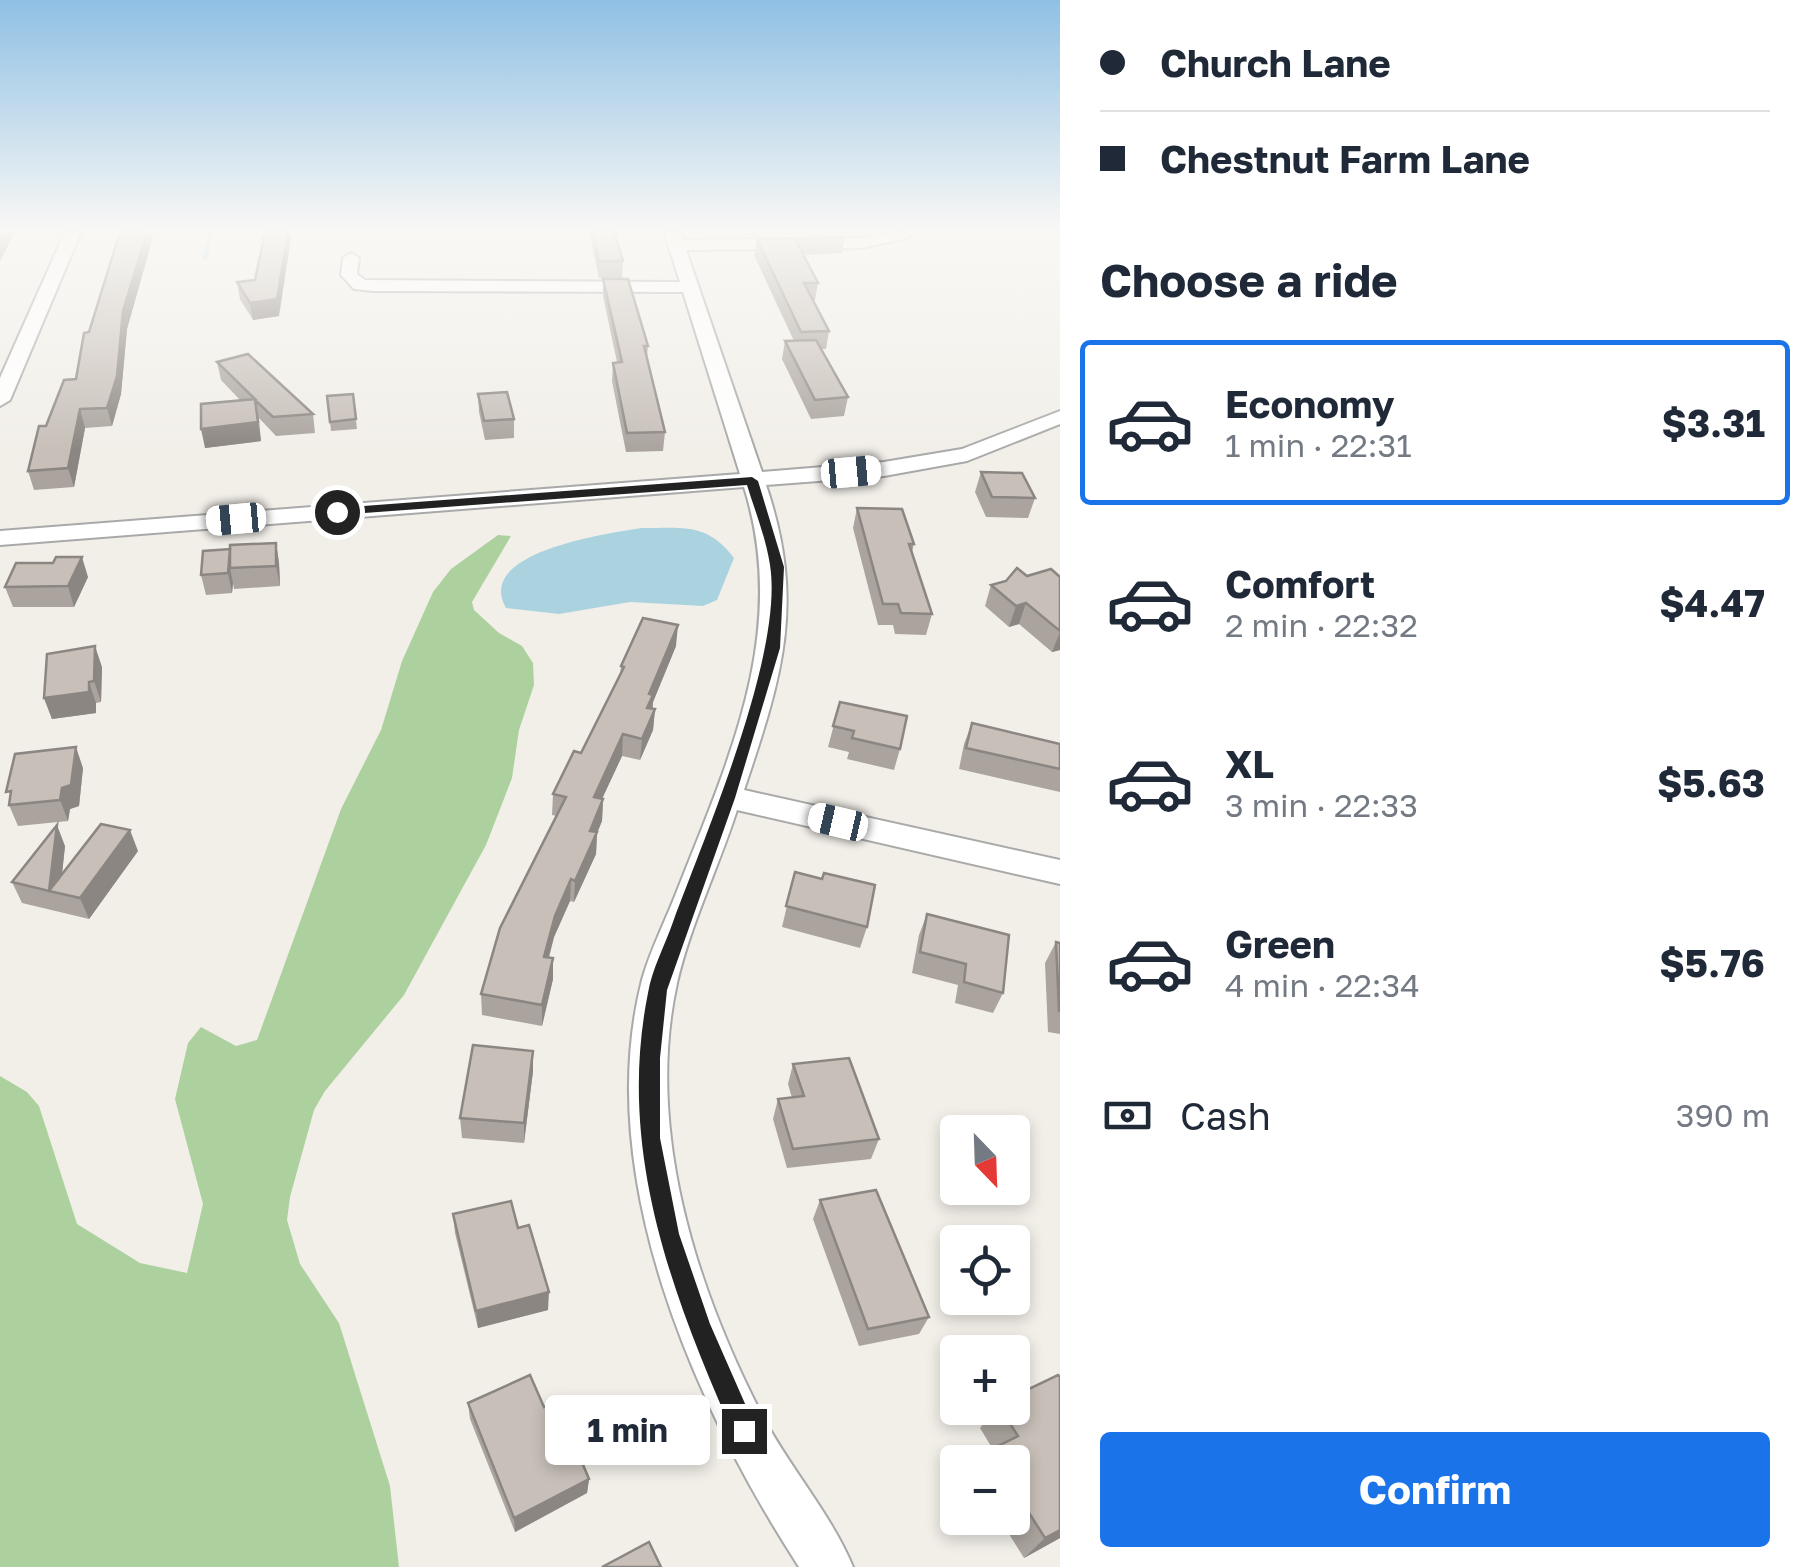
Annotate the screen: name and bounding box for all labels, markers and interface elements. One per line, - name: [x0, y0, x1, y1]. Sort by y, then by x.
- text: Church Lane: [1160, 40, 1391, 85]
- text: Chestnut Farm Lane: [1160, 136, 1530, 181]
- text: Choose a ride: [1100, 253, 1398, 307]
- icon: car: [1105, 378, 1195, 468]
- text: Economy: [1225, 381, 1394, 426]
- text: $3.31: [1661, 400, 1765, 445]
- text: 1 min · 22:31: [1225, 426, 1412, 464]
- car: [820, 454, 882, 490]
- route start: [315, 490, 360, 535]
- car: [205, 501, 267, 537]
- icon: car: [1105, 558, 1195, 648]
- text: Comfort: [1225, 561, 1375, 606]
- text: $4.47: [1659, 580, 1765, 625]
- text: 2 min · 22:32: [1225, 606, 1418, 644]
- icon: car: [1105, 738, 1195, 828]
- text: XL: [1225, 741, 1274, 786]
- text: $5.63: [1657, 760, 1765, 805]
- text: 3 min · 22:33: [1225, 786, 1418, 824]
- car: [805, 801, 871, 843]
- icon: car: [1105, 918, 1195, 1008]
- text: Green: [1225, 921, 1335, 966]
- text: $5.76: [1659, 940, 1765, 985]
- text: 4 min · 22:34: [1225, 966, 1420, 1004]
- icon: cash: [1100, 1088, 1155, 1143]
- text: Cash: [1180, 1093, 1271, 1138]
- text: 390 m: [1676, 1096, 1770, 1134]
- north arrow: [940, 1115, 1030, 1205]
- map controls: [940, 1115, 1030, 1535]
- button: locate: [940, 1225, 1030, 1315]
- button: +: [940, 1335, 1030, 1425]
- callout: 1 min: [544, 1396, 709, 1466]
- route end: [722, 1409, 767, 1454]
- text: 1 min: [587, 1411, 668, 1449]
- button: Confirm: [1100, 1432, 1770, 1547]
- button: −: [940, 1445, 1030, 1535]

